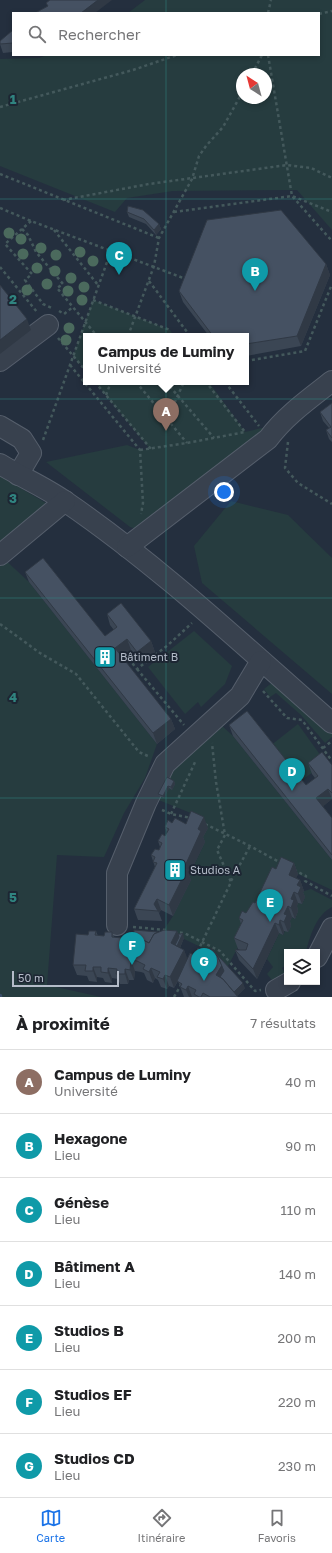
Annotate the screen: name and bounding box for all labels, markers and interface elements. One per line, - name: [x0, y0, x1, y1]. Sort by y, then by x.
- search box: [12, 12, 320, 56]
- icon: search: [26, 23, 48, 45]
- text: Rechercher: [58, 25, 141, 43]
- north arrow: [236, 68, 272, 104]
- text: 1: [10, 91, 17, 107]
- pin: C: [106, 242, 132, 275]
- pin: B: [242, 258, 268, 291]
- text: 2: [9, 291, 17, 307]
- popup: [83, 333, 249, 385]
- text: Campus de Luminy: [97, 342, 235, 360]
- text: Université: [97, 360, 161, 376]
- pin: A: [153, 398, 179, 431]
- your location: [214, 482, 234, 502]
- text: 3: [9, 490, 17, 506]
- building icon: Bâtiment B: [92, 644, 118, 670]
- place label: Bâtiment B: [120, 650, 178, 663]
- text: 4: [9, 689, 17, 705]
- pin: D: [279, 758, 305, 791]
- building icon: Studios A: [162, 857, 188, 883]
- place label: Studios A: [190, 863, 241, 876]
- text: 5: [9, 889, 17, 905]
- pin: E: [257, 889, 283, 922]
- pin: F: [119, 932, 145, 965]
- pin: G: [191, 948, 217, 981]
- map controls: [284, 949, 320, 985]
- button: layers: [284, 949, 320, 985]
- scale bar: [12, 969, 119, 988]
- text: 50 m: [18, 971, 44, 984]
- text: À proximité: [16, 1013, 110, 1034]
- text: 7 résultats: [250, 1015, 316, 1031]
- text: Campus de Luminy: [54, 1065, 191, 1083]
- text: A: [24, 1074, 34, 1090]
- text: 40 m: [285, 1074, 316, 1090]
- text: Université: [54, 1083, 118, 1099]
- text: Hexagone: [54, 1129, 127, 1147]
- text: B: [24, 1138, 34, 1154]
- text: 90 m: [285, 1138, 316, 1154]
- text: Lieu: [54, 1147, 80, 1163]
- text: Génèse: [54, 1193, 109, 1211]
- text: C: [24, 1202, 34, 1218]
- text: 110 m: [281, 1202, 316, 1218]
- text: Lieu: [54, 1211, 80, 1227]
- text: Bâtiment A: [54, 1257, 135, 1275]
- text: D: [24, 1266, 34, 1282]
- text: 140 m: [279, 1266, 316, 1282]
- text: Lieu: [54, 1275, 80, 1291]
- text: Studios B: [54, 1321, 124, 1339]
- text: E: [25, 1330, 33, 1346]
- text: 200 m: [278, 1330, 316, 1346]
- text: Lieu: [54, 1339, 80, 1355]
- text: Studios EF: [54, 1385, 132, 1403]
- text: F: [25, 1394, 33, 1410]
- text: 220 m: [278, 1394, 316, 1410]
- text: Lieu: [54, 1403, 80, 1419]
- text: Studios CD: [54, 1449, 135, 1467]
- text: G: [24, 1458, 34, 1474]
- text: 230 m: [278, 1458, 316, 1474]
- text: Lieu: [54, 1467, 80, 1483]
- tab: Carte: [36, 1507, 65, 1544]
- tab: Itinéraire: [138, 1507, 185, 1544]
- tab: Favoris: [258, 1507, 296, 1544]

